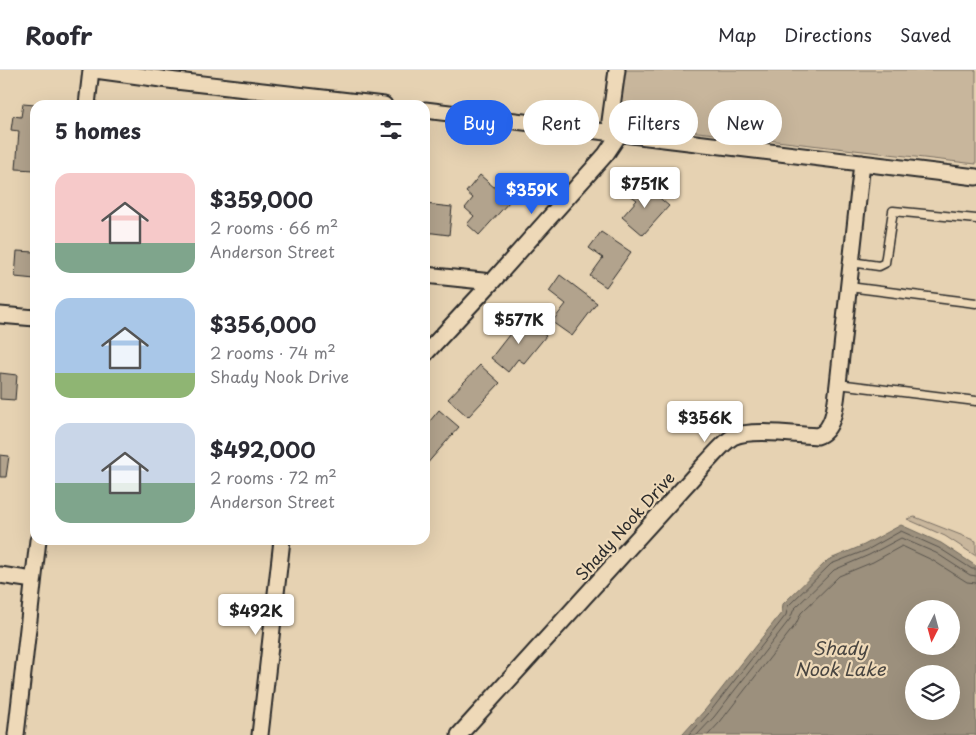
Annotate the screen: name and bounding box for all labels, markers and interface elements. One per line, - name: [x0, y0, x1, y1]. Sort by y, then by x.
- text: Roofr: [25, 17, 92, 53]
- text: Map: [718, 21, 756, 48]
- text: Directions: [784, 21, 872, 48]
- text: Saved: [900, 21, 951, 48]
- chip: Buy: [445, 100, 513, 145]
- chip: Rent: [523, 100, 599, 145]
- chip: Filters: [609, 100, 698, 145]
- chip: New: [708, 100, 782, 145]
- text: 5 homes: [55, 114, 141, 146]
- icon: filters: [377, 116, 405, 144]
- pin: $751K: [610, 166, 680, 209]
- text: $751K: [621, 171, 669, 195]
- pin: $359K: [497, 172, 567, 215]
- text: $359K: [506, 177, 558, 201]
- text: $359,000: [210, 183, 313, 215]
- icon: home: [95, 193, 155, 253]
- text: 2 rooms · 66 m²: [210, 215, 338, 239]
- text: Anderson Street: [210, 239, 335, 263]
- pin: $577K: [484, 302, 554, 345]
- text: $577K: [494, 307, 544, 331]
- text: $356,000: [210, 308, 316, 340]
- icon: home: [95, 318, 155, 378]
- text: 2 rooms · 74 m²: [210, 340, 336, 364]
- text: Shady Nook Drive: [210, 364, 349, 388]
- pin: $356K: [670, 400, 740, 443]
- text: $356K: [678, 405, 732, 429]
- text: $492,000: [210, 433, 316, 465]
- icon: home: [95, 443, 155, 503]
- text: 2 rooms · 72 m²: [210, 465, 337, 489]
- street label: Shady Nook Drive: [569, 466, 680, 585]
- text: Anderson Street: [210, 489, 335, 513]
- pin: $492K: [221, 594, 291, 636]
- text: $492K: [229, 598, 283, 622]
- north arrow: [905, 600, 960, 655]
- map controls: [905, 600, 960, 720]
- water label: Shady Nook Lake: [795, 634, 887, 682]
- button: layers: [905, 665, 960, 720]

